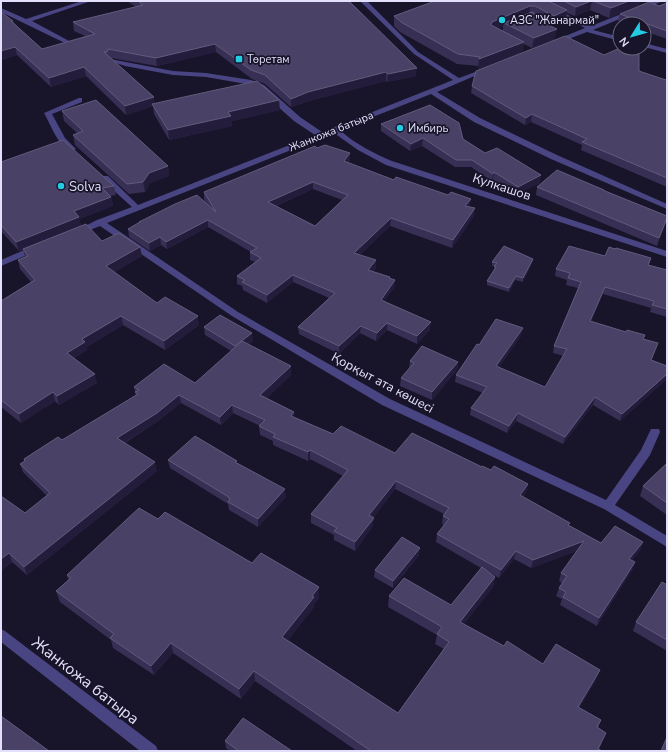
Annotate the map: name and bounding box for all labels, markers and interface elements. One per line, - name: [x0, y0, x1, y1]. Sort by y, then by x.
- place label: АЗС "Жанармай": [510, 13, 599, 28]
- marker: АЗС "Жанармай": [497, 15, 507, 25]
- north arrow: [612, 16, 652, 56]
- text: N: [616, 34, 633, 50]
- place label: Төретам: [247, 52, 290, 67]
- marker: Төретам: [234, 54, 244, 64]
- street label: Жанкожа батыра: [287, 108, 376, 155]
- place label: Имбирь: [408, 121, 449, 136]
- marker: Имбирь: [395, 123, 405, 133]
- street label: Кулкашов: [470, 169, 533, 205]
- place label: Solva: [69, 178, 101, 196]
- marker: Solva: [56, 181, 66, 191]
- street label: Қорқыт ата көшесі: [328, 348, 437, 418]
- street label: Жанкожа батыра: [27, 632, 144, 730]

